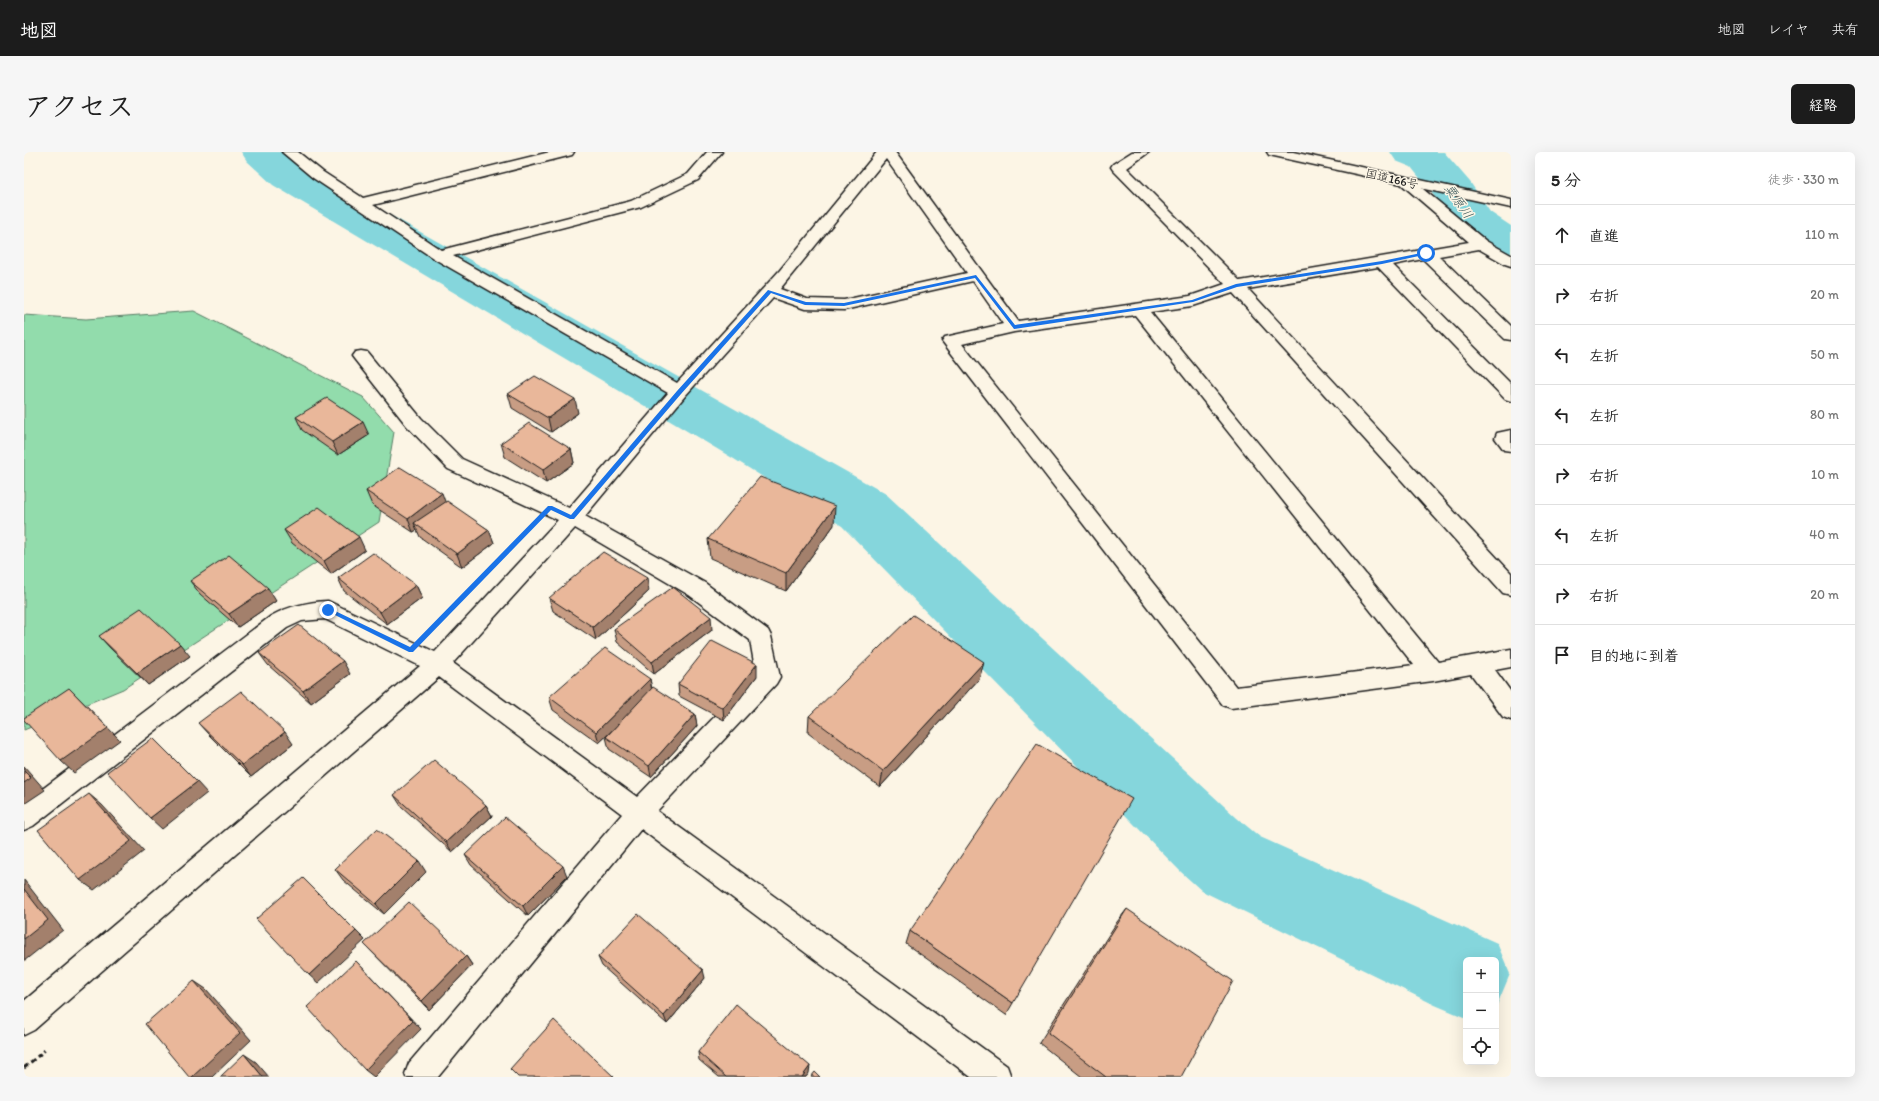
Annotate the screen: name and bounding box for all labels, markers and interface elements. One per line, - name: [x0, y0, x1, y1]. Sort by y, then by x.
- text: 地図: [20, 19, 58, 42]
- text: 地図: [1718, 21, 1746, 38]
- text: レイヤ: [1768, 21, 1809, 38]
- text: 共有: [1831, 21, 1859, 38]
- button: 経路: [1791, 84, 1855, 124]
- text: アクセス: [24, 89, 134, 123]
- street label: 国道166号: [1364, 166, 1420, 192]
- text: 5 分: [1551, 170, 1581, 190]
- text: 徒歩 · 330 m: [1768, 172, 1839, 187]
- water label: 粟原川: [1441, 181, 1476, 222]
- icon: ahead: [1551, 224, 1573, 246]
- text: 直進: [1589, 227, 1619, 245]
- text: 110 m: [1805, 227, 1839, 242]
- route start: [1417, 244, 1435, 262]
- icon: right: [1551, 284, 1573, 306]
- text: 右折: [1589, 287, 1619, 305]
- text: 20 m: [1810, 287, 1839, 302]
- icon: left: [1551, 344, 1573, 366]
- text: 左折: [1589, 347, 1619, 365]
- text: 50 m: [1810, 347, 1839, 362]
- icon: left: [1551, 404, 1573, 426]
- text: 左折: [1589, 407, 1619, 425]
- text: 80 m: [1810, 407, 1839, 422]
- icon: right: [1551, 464, 1573, 486]
- text: 右折: [1589, 467, 1619, 485]
- text: 10 m: [1811, 467, 1839, 482]
- icon: left: [1551, 524, 1573, 546]
- text: 左折: [1589, 527, 1619, 545]
- text: 40 m: [1809, 527, 1839, 542]
- icon: right: [1551, 584, 1573, 606]
- text: 右折: [1589, 587, 1619, 605]
- text: 20 m: [1810, 587, 1839, 602]
- route end: [319, 601, 337, 619]
- icon: arrive: [1551, 644, 1573, 666]
- text: 目的地に到着: [1589, 647, 1679, 665]
- map controls: [1463, 957, 1499, 1065]
- button: +: [1463, 957, 1499, 993]
- button: −: [1463, 993, 1499, 1029]
- button: locate: [1463, 1029, 1499, 1065]

